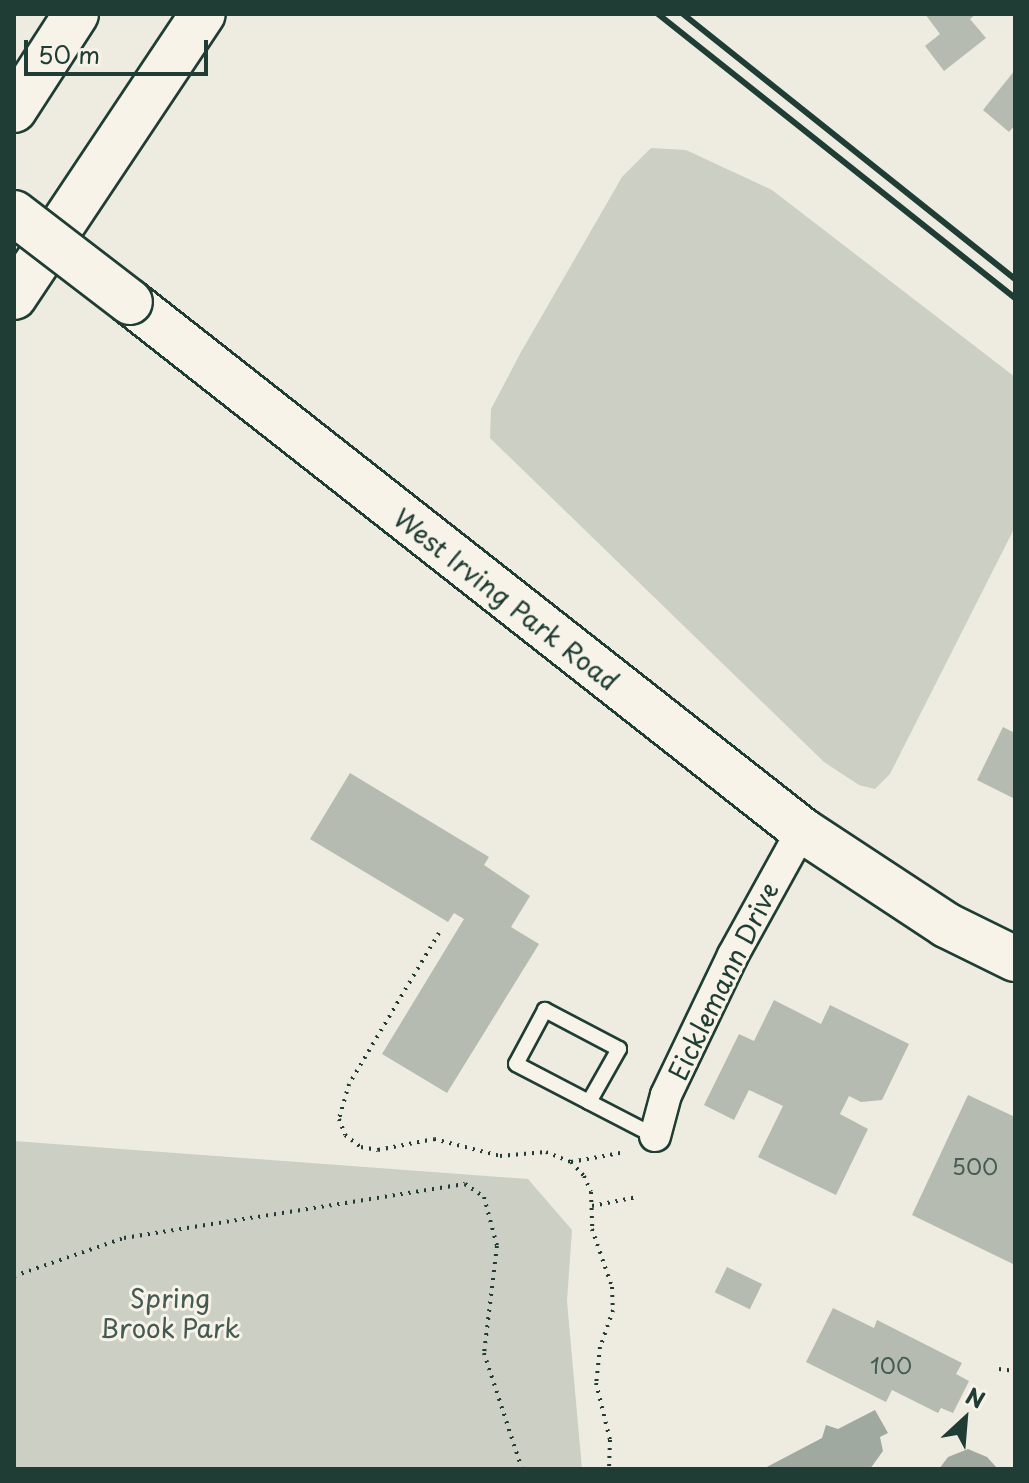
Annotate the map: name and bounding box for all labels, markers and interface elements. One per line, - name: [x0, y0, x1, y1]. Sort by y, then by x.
- scale bar: [28, 24, 212, 74]
- text: 50 m: [38, 36, 100, 72]
- street label: West Irving Park Road: [387, 501, 625, 697]
- street label: Eicklemann Drive: [661, 876, 785, 1086]
- house number: 500: [952, 1153, 998, 1179]
- park label: Spring Brook Park: [99, 1282, 241, 1344]
- house number: 100: [870, 1352, 912, 1378]
- text: N: [961, 1378, 991, 1416]
- north arrow: [925, 1379, 1005, 1459]

